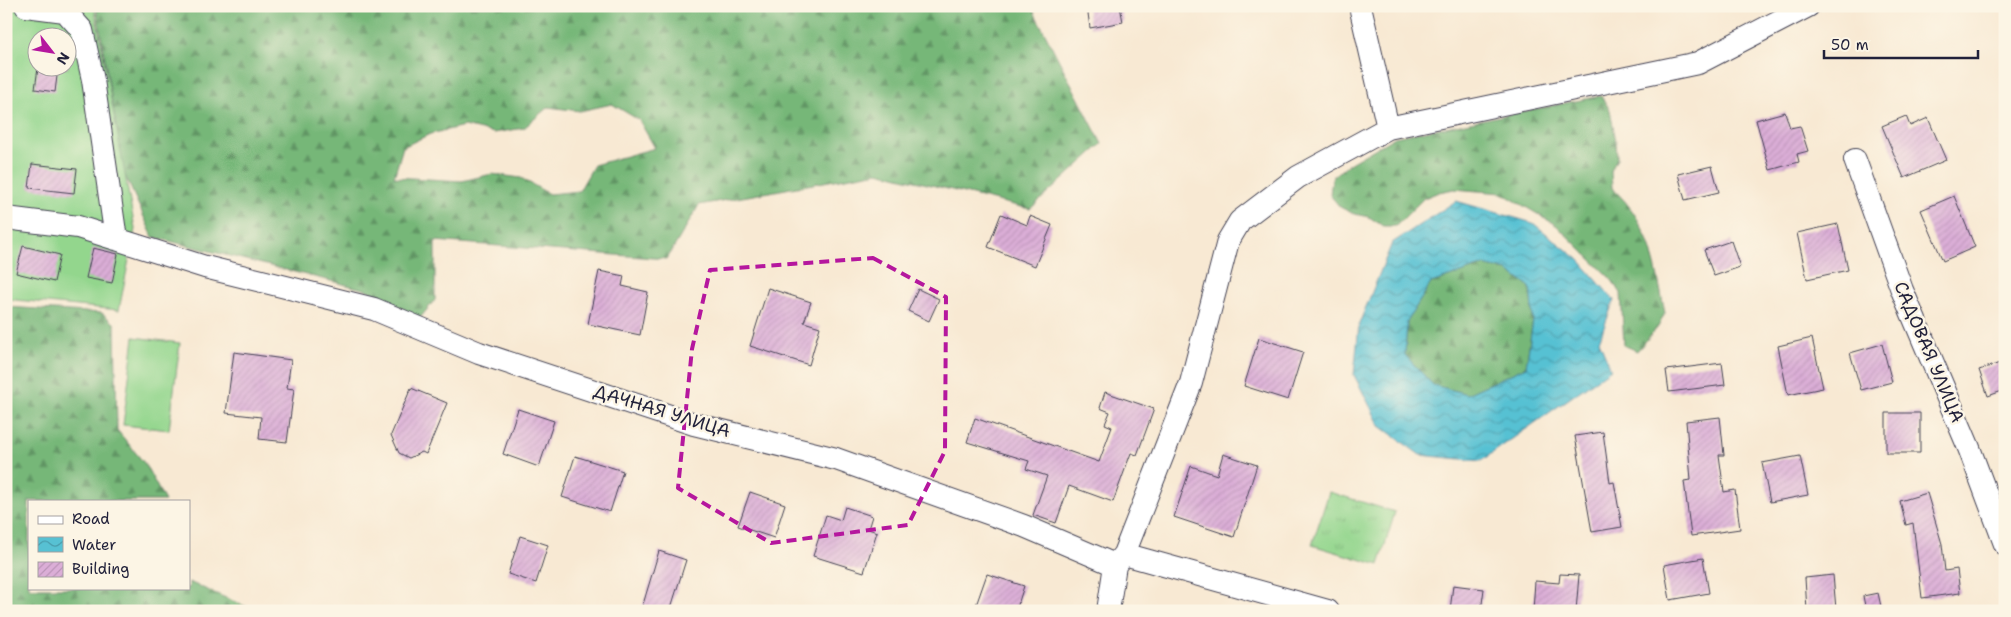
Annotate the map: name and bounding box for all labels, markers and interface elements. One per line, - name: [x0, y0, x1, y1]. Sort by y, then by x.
- north arrow: [28, 28, 78, 78]
- scale bar: [1824, 28, 1977, 60]
- text: 50 m: [1831, 35, 1869, 55]
- text: N: [53, 49, 74, 68]
- street label: САДОВАЯ УЛИЦА: [1888, 278, 1970, 426]
- street label: ДАЧНАЯ УЛИЦА: [591, 379, 733, 443]
- legend: [28, 500, 190, 590]
- text: Road: [72, 509, 110, 529]
- text: Water: [72, 535, 116, 555]
- text: Building: [72, 559, 129, 579]

